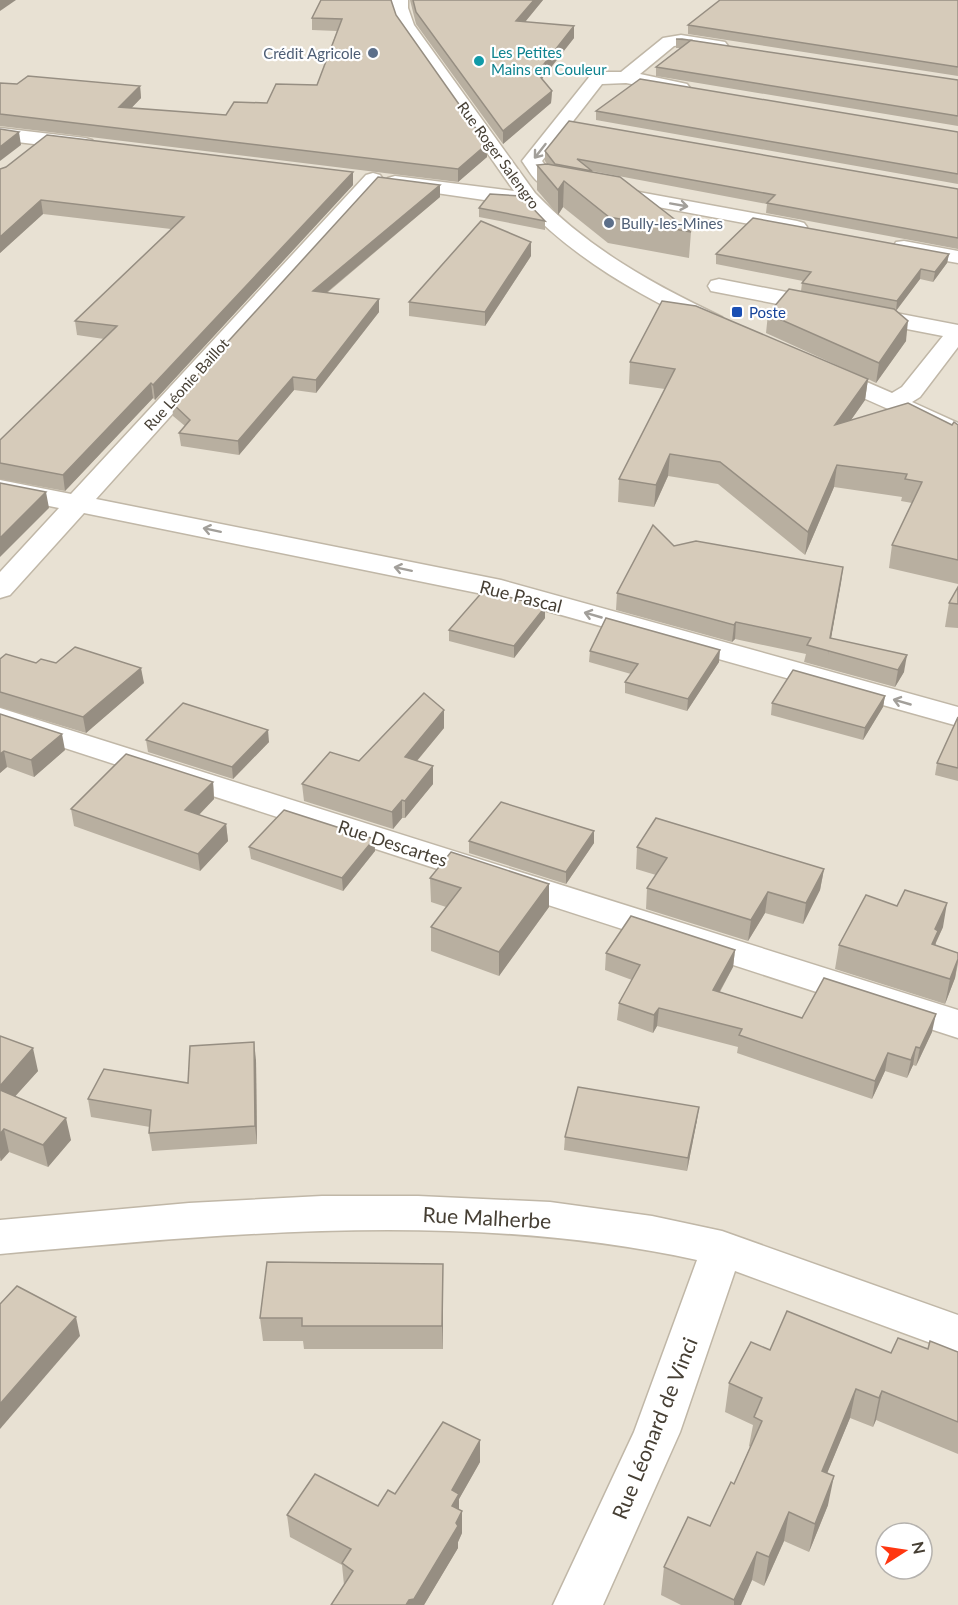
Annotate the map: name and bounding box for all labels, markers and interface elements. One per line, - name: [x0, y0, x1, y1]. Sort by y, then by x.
- place label: Les Petites Mains en Couleur: [491, 43, 607, 78]
- place label: Crédit Agricole: [263, 44, 361, 62]
- marker: Crédit Agricole: [366, 46, 380, 60]
- marker: Les Petites Mains en Couleur: [472, 54, 486, 68]
- street label: Rue Roger Salengro: [454, 98, 544, 212]
- one-way arrow: [533, 143, 546, 159]
- one-way arrow: [669, 200, 689, 211]
- place label: Bully-les-Mines: [621, 214, 723, 232]
- marker: Bully-les-Mines: [602, 216, 616, 230]
- place label: Poste: [749, 303, 786, 321]
- marker: Poste: [730, 305, 744, 319]
- street label: Rue Léonie Baillot: [140, 334, 233, 434]
- one-way arrow: [203, 524, 222, 535]
- one-way arrow: [394, 563, 413, 574]
- street label: Rue Pascal: [478, 575, 564, 617]
- one-way arrow: [583, 609, 602, 620]
- one-way arrow: [893, 695, 912, 707]
- street label: Rue Descartes: [336, 815, 451, 871]
- street label: Rue Malherbe: [422, 1201, 552, 1233]
- street label: Rue Léonard de Vinci: [606, 1333, 702, 1523]
- north arrow: [874, 1521, 934, 1581]
- text: N: [909, 1540, 930, 1556]

